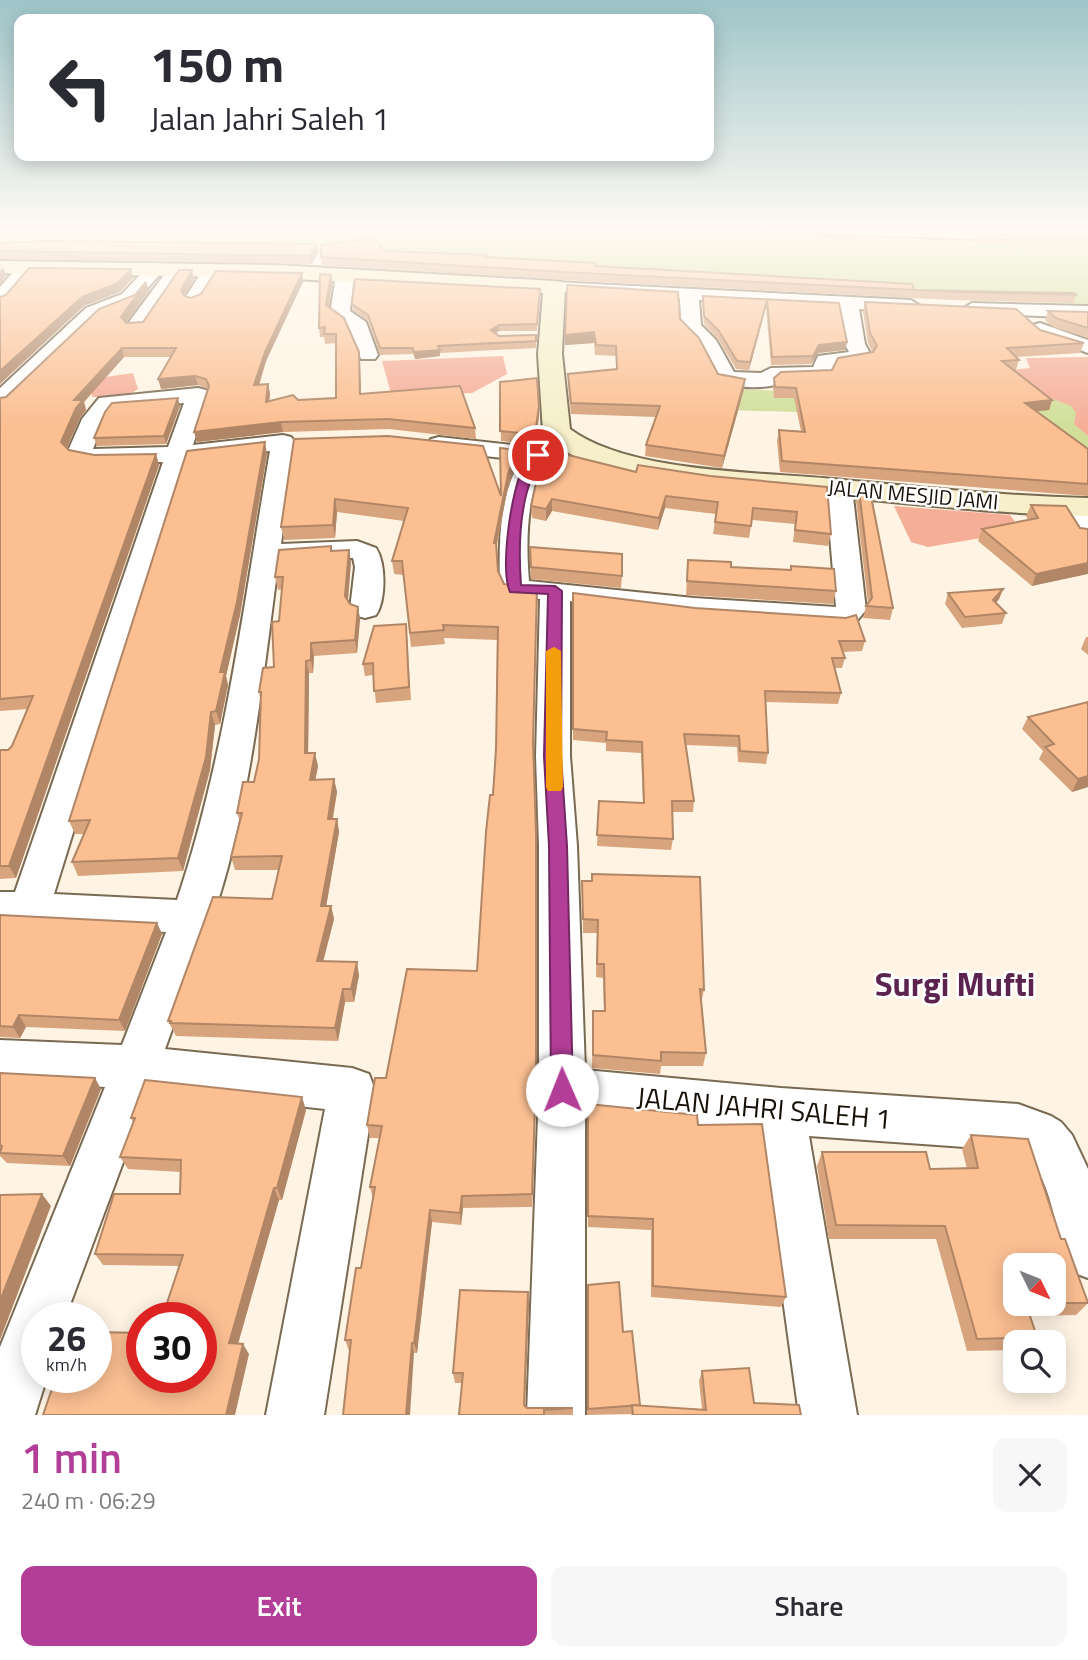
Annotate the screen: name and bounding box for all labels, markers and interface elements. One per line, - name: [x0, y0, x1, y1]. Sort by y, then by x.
- text: 150 m: [150, 26, 284, 101]
- icon: left: [35, 42, 126, 133]
- text: Jalan Jahri Saleh 1: [150, 94, 390, 142]
- pin: [508, 425, 568, 485]
- icon: arrive: [519, 436, 557, 474]
- street label: JALAN MESJID JAMI: [826, 471, 1000, 517]
- district label: Surgi Mufti: [875, 959, 1035, 1009]
- position arrow: [525, 1053, 599, 1127]
- street label: JALAN JAHRI SALEH 1: [635, 1075, 893, 1140]
- north arrow: [1003, 1253, 1066, 1316]
- map controls: [1003, 1253, 1066, 1393]
- speed limit sign: 30: [126, 1302, 217, 1393]
- text: 26: [47, 1311, 86, 1365]
- button: search: [1003, 1330, 1066, 1393]
- text: km/h: [46, 1351, 87, 1378]
- text: 1 min: [21, 1425, 122, 1489]
- button: close: [993, 1438, 1067, 1512]
- text: 240 m · 06:29: [21, 1483, 156, 1518]
- button: Exit: [21, 1566, 537, 1646]
- button: Share: [551, 1566, 1067, 1646]

